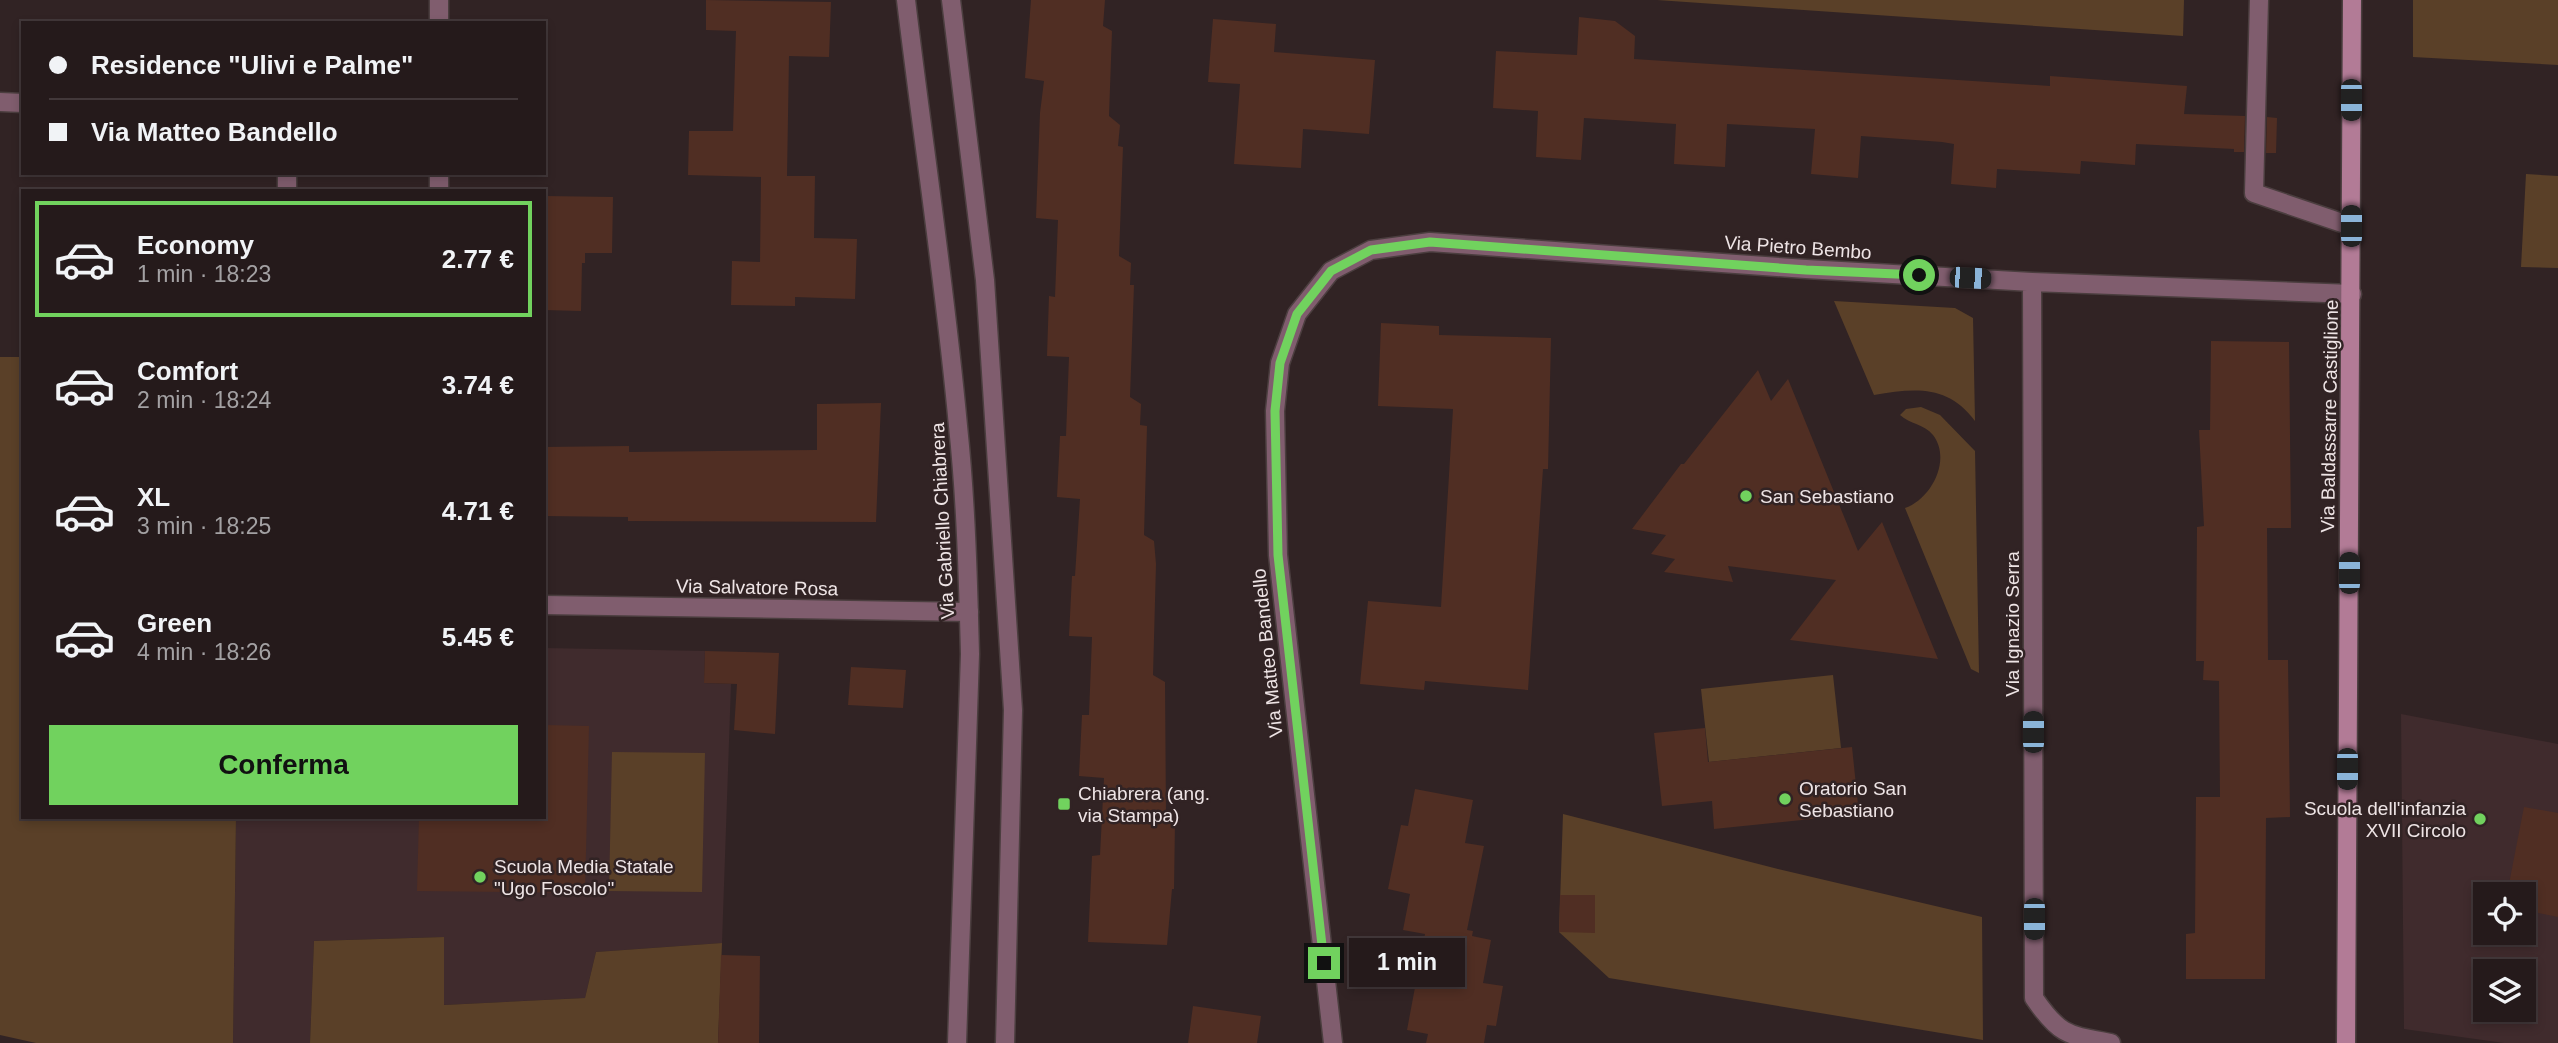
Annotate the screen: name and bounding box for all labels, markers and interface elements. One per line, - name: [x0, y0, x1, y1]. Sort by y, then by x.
- text: Residence "Ulivi e Palme": [91, 50, 413, 80]
- car: [2341, 79, 2362, 121]
- text: Via Matteo Bandello: [91, 117, 338, 147]
- car: [2341, 205, 2362, 247]
- icon: car: [53, 228, 116, 291]
- text: Economy: [137, 230, 254, 260]
- street label: Via Pietro Bembo: [1724, 232, 1872, 263]
- text: 2.77 €: [442, 244, 514, 274]
- route start: [1903, 259, 1935, 291]
- text: 1 min · 18:23: [137, 261, 271, 287]
- car: [1949, 266, 1992, 290]
- street label: Via Baldassarre Castiglione: [2317, 299, 2342, 533]
- icon: car: [53, 354, 116, 417]
- text: Comfort: [137, 356, 238, 386]
- text: 3.74 €: [442, 370, 514, 400]
- text: 2 min · 18:24: [137, 387, 271, 413]
- street label: Via Gabriello Chiabrera: [927, 422, 958, 620]
- icon: car: [53, 480, 116, 543]
- text: XL: [137, 482, 170, 512]
- place label: San Sebastiano: [1760, 486, 1894, 507]
- marker: San Sebastiano: [1738, 488, 1754, 504]
- text: 4.71 €: [442, 496, 514, 526]
- text: 3 min · 18:25: [137, 513, 271, 539]
- street label: Via Ignazio Serra: [2002, 551, 2023, 697]
- car: [2339, 552, 2360, 594]
- street label: Via Matteo Bandello: [1248, 567, 1287, 738]
- street label: Via Salvatore Rosa: [676, 576, 839, 599]
- icon: car: [53, 606, 116, 669]
- text: Green: [137, 608, 212, 638]
- text: 5.45 €: [442, 622, 514, 652]
- text: 4 min · 18:26: [137, 639, 271, 665]
- car: [2023, 711, 2044, 753]
- button: Conferma: [49, 725, 518, 805]
- car: [2337, 748, 2358, 790]
- place label: Oratorio San Sebastiano: [1799, 778, 1907, 821]
- place label: Chiabrera (ang. via Stampa): [1078, 783, 1210, 826]
- marker: Oratorio San Sebastiano: [1777, 791, 1793, 807]
- marker: Chiabrera (ang. via Stampa): [1056, 796, 1072, 812]
- place label: Scuola dell'infanzia XVII Circolo: [2304, 798, 2466, 841]
- marker: Scuola dell'infanzia XVII Circolo: [2472, 811, 2488, 827]
- place label: Scuola Media Statale "Ugo Foscolo": [494, 856, 674, 899]
- marker: Scuola Media Statale "Ugo Foscolo": [472, 869, 488, 885]
- map controls: [2473, 882, 2536, 1022]
- button: locate: [2473, 882, 2536, 945]
- car: [2024, 898, 2045, 940]
- callout: 1 min: [1348, 939, 1464, 988]
- route end: [1308, 947, 1340, 979]
- text: 1 min: [1377, 949, 1437, 975]
- button: layers: [2473, 959, 2536, 1022]

